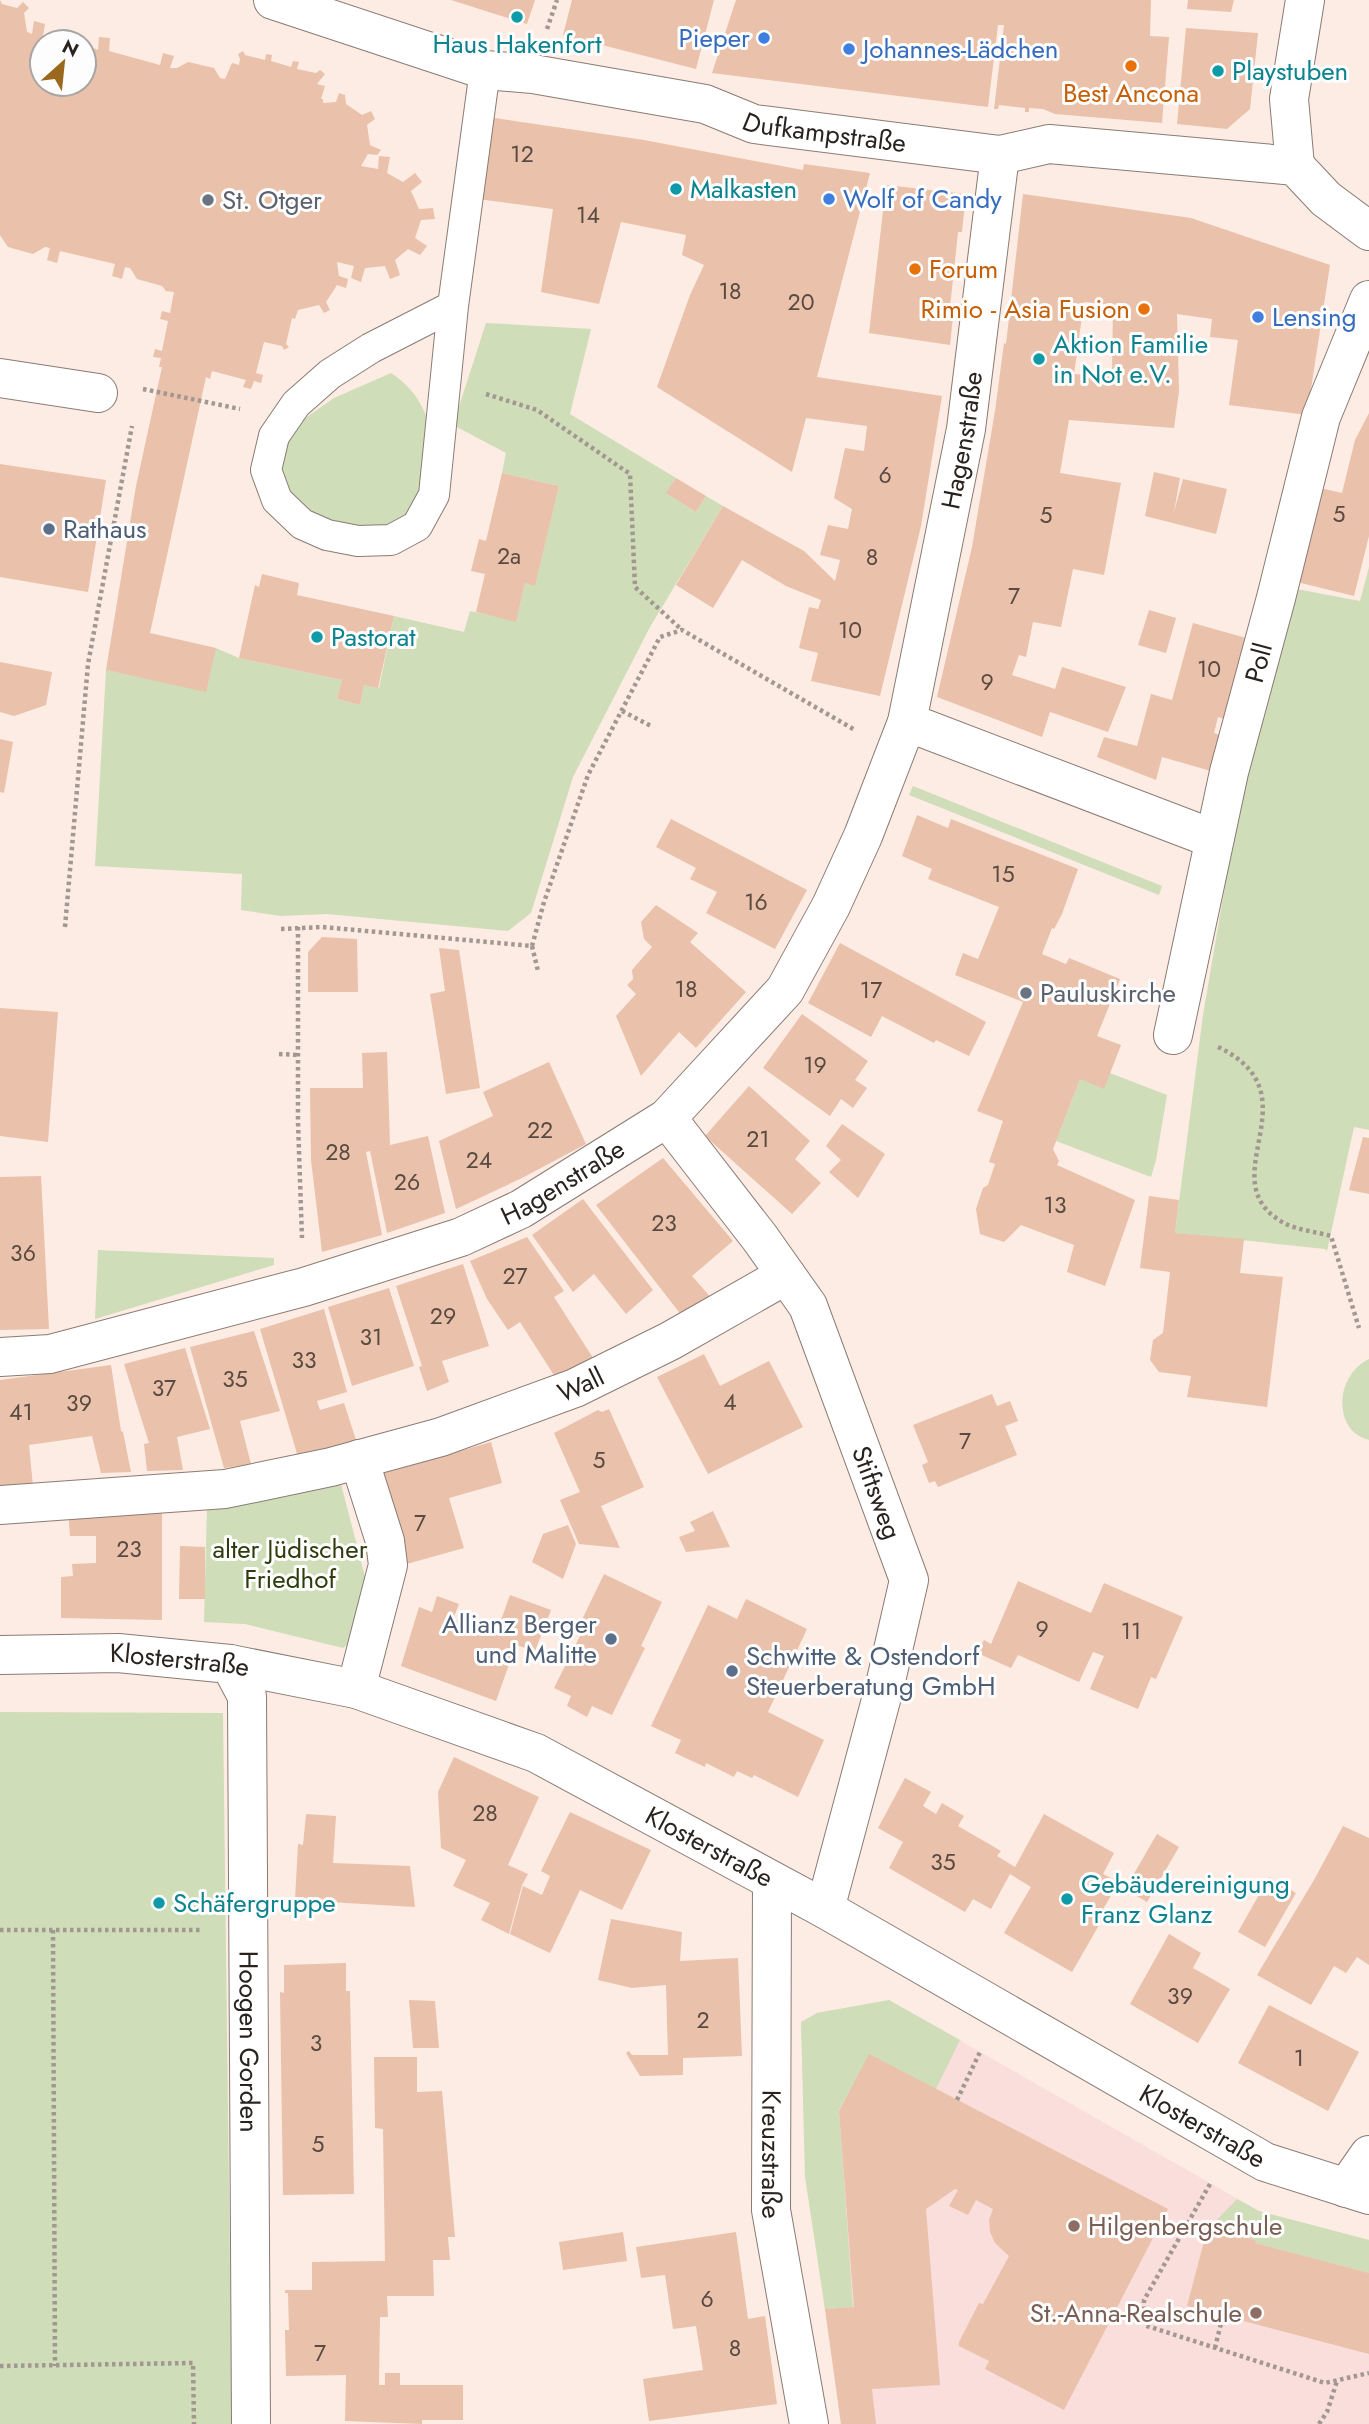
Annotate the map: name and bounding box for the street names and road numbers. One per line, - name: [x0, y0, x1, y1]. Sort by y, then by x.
- street label: Dufkampstraße: [737, 102, 908, 162]
- street label: Hagenstraße: [931, 369, 992, 512]
- street label: Poll: [1235, 639, 1282, 687]
- street label: Hagenstraße: [494, 1130, 632, 1235]
- street label: Wall: [552, 1358, 611, 1412]
- street label: Stiftsweg: [842, 1441, 911, 1545]
- street label: Klosterstraße: [110, 1634, 253, 1686]
- street label: Klosterstraße: [639, 1797, 780, 1897]
- street label: Hoogen Gorden: [229, 1951, 268, 2133]
- street label: Klosterstraße: [1132, 2075, 1273, 2178]
- street label: Kreuzstraße: [751, 2090, 791, 2221]

